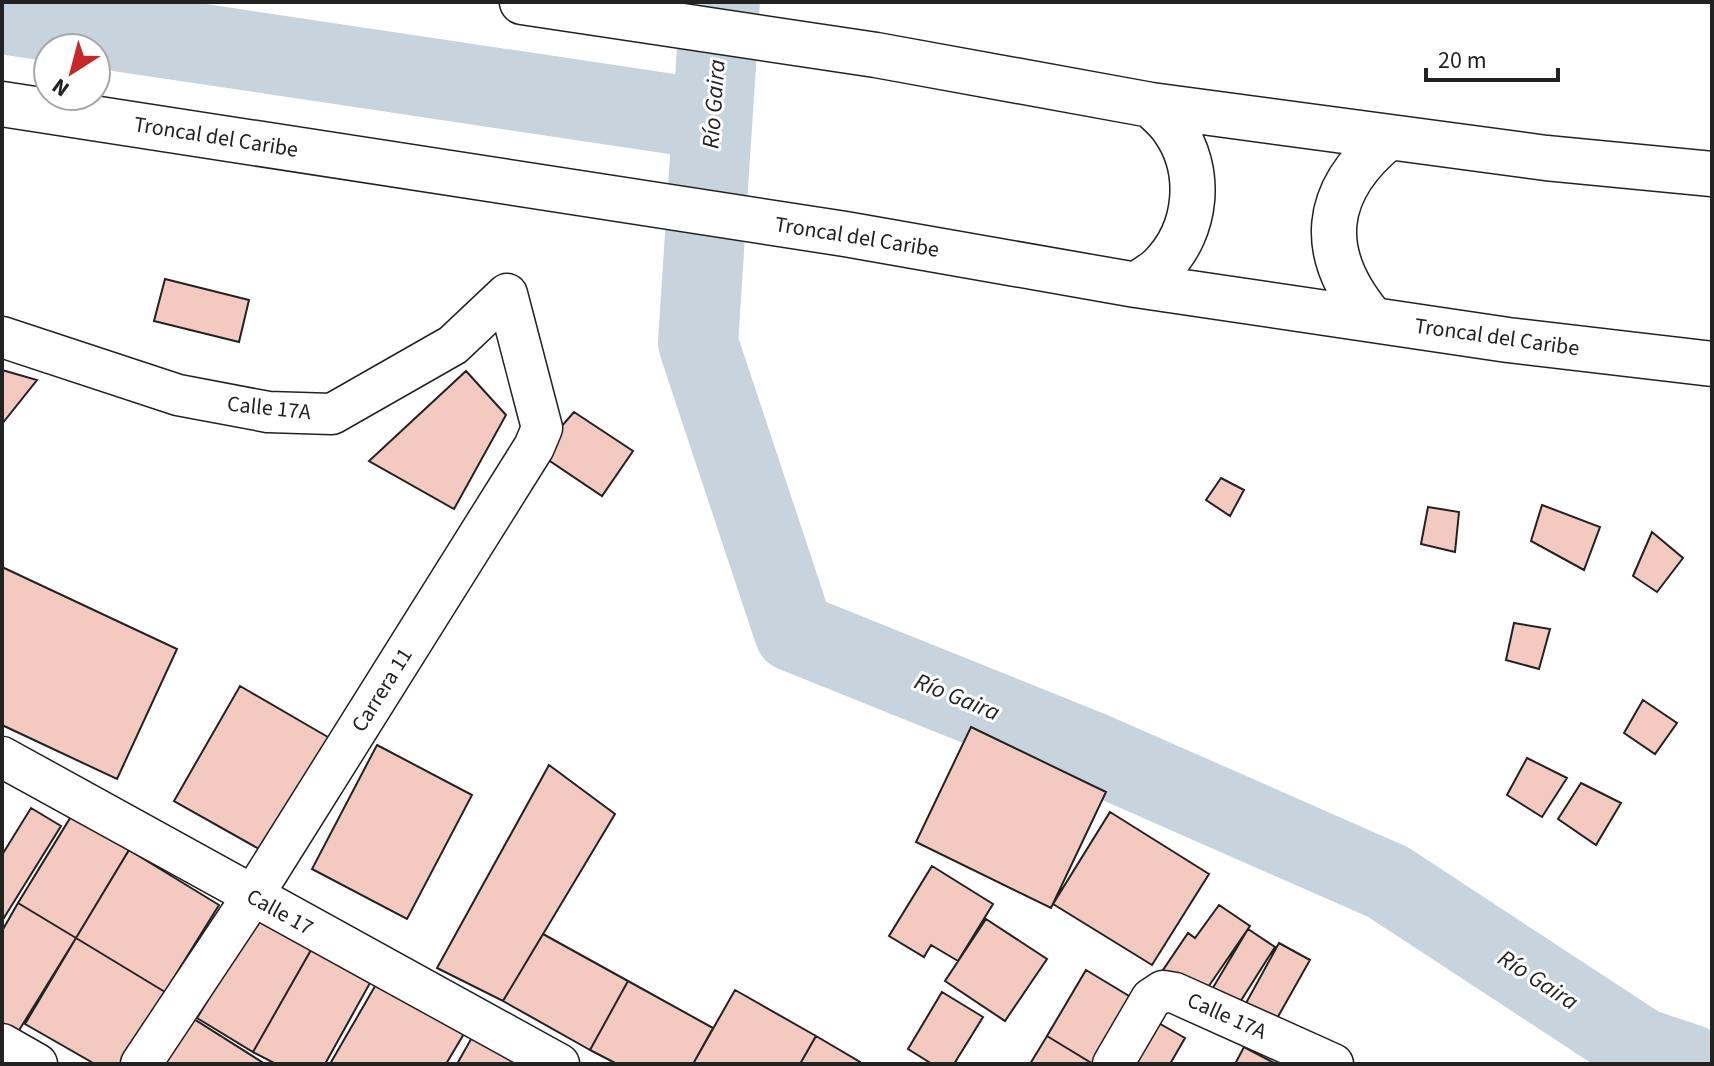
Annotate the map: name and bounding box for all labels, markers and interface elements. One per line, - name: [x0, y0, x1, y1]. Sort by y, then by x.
- north arrow: [32, 32, 112, 112]
- scale bar: [1426, 32, 1558, 82]
- text: 20 m: [1438, 43, 1487, 78]
- water label: Río Gaira: [693, 58, 735, 150]
- text: N: [46, 70, 76, 105]
- street label: Troncal del Caribe: [132, 108, 301, 166]
- street label: Troncal del Caribe: [773, 208, 942, 266]
- street label: Troncal del Caribe: [1413, 310, 1581, 364]
- street label: Calle 17A: [226, 388, 312, 428]
- street label: Carrera 11: [344, 642, 420, 738]
- water label: Río Gaira: [909, 664, 1005, 730]
- street label: Calle 17: [241, 881, 319, 943]
- water label: Río Gaira: [1491, 941, 1585, 1019]
- street label: Calle 17A: [1182, 984, 1272, 1048]

